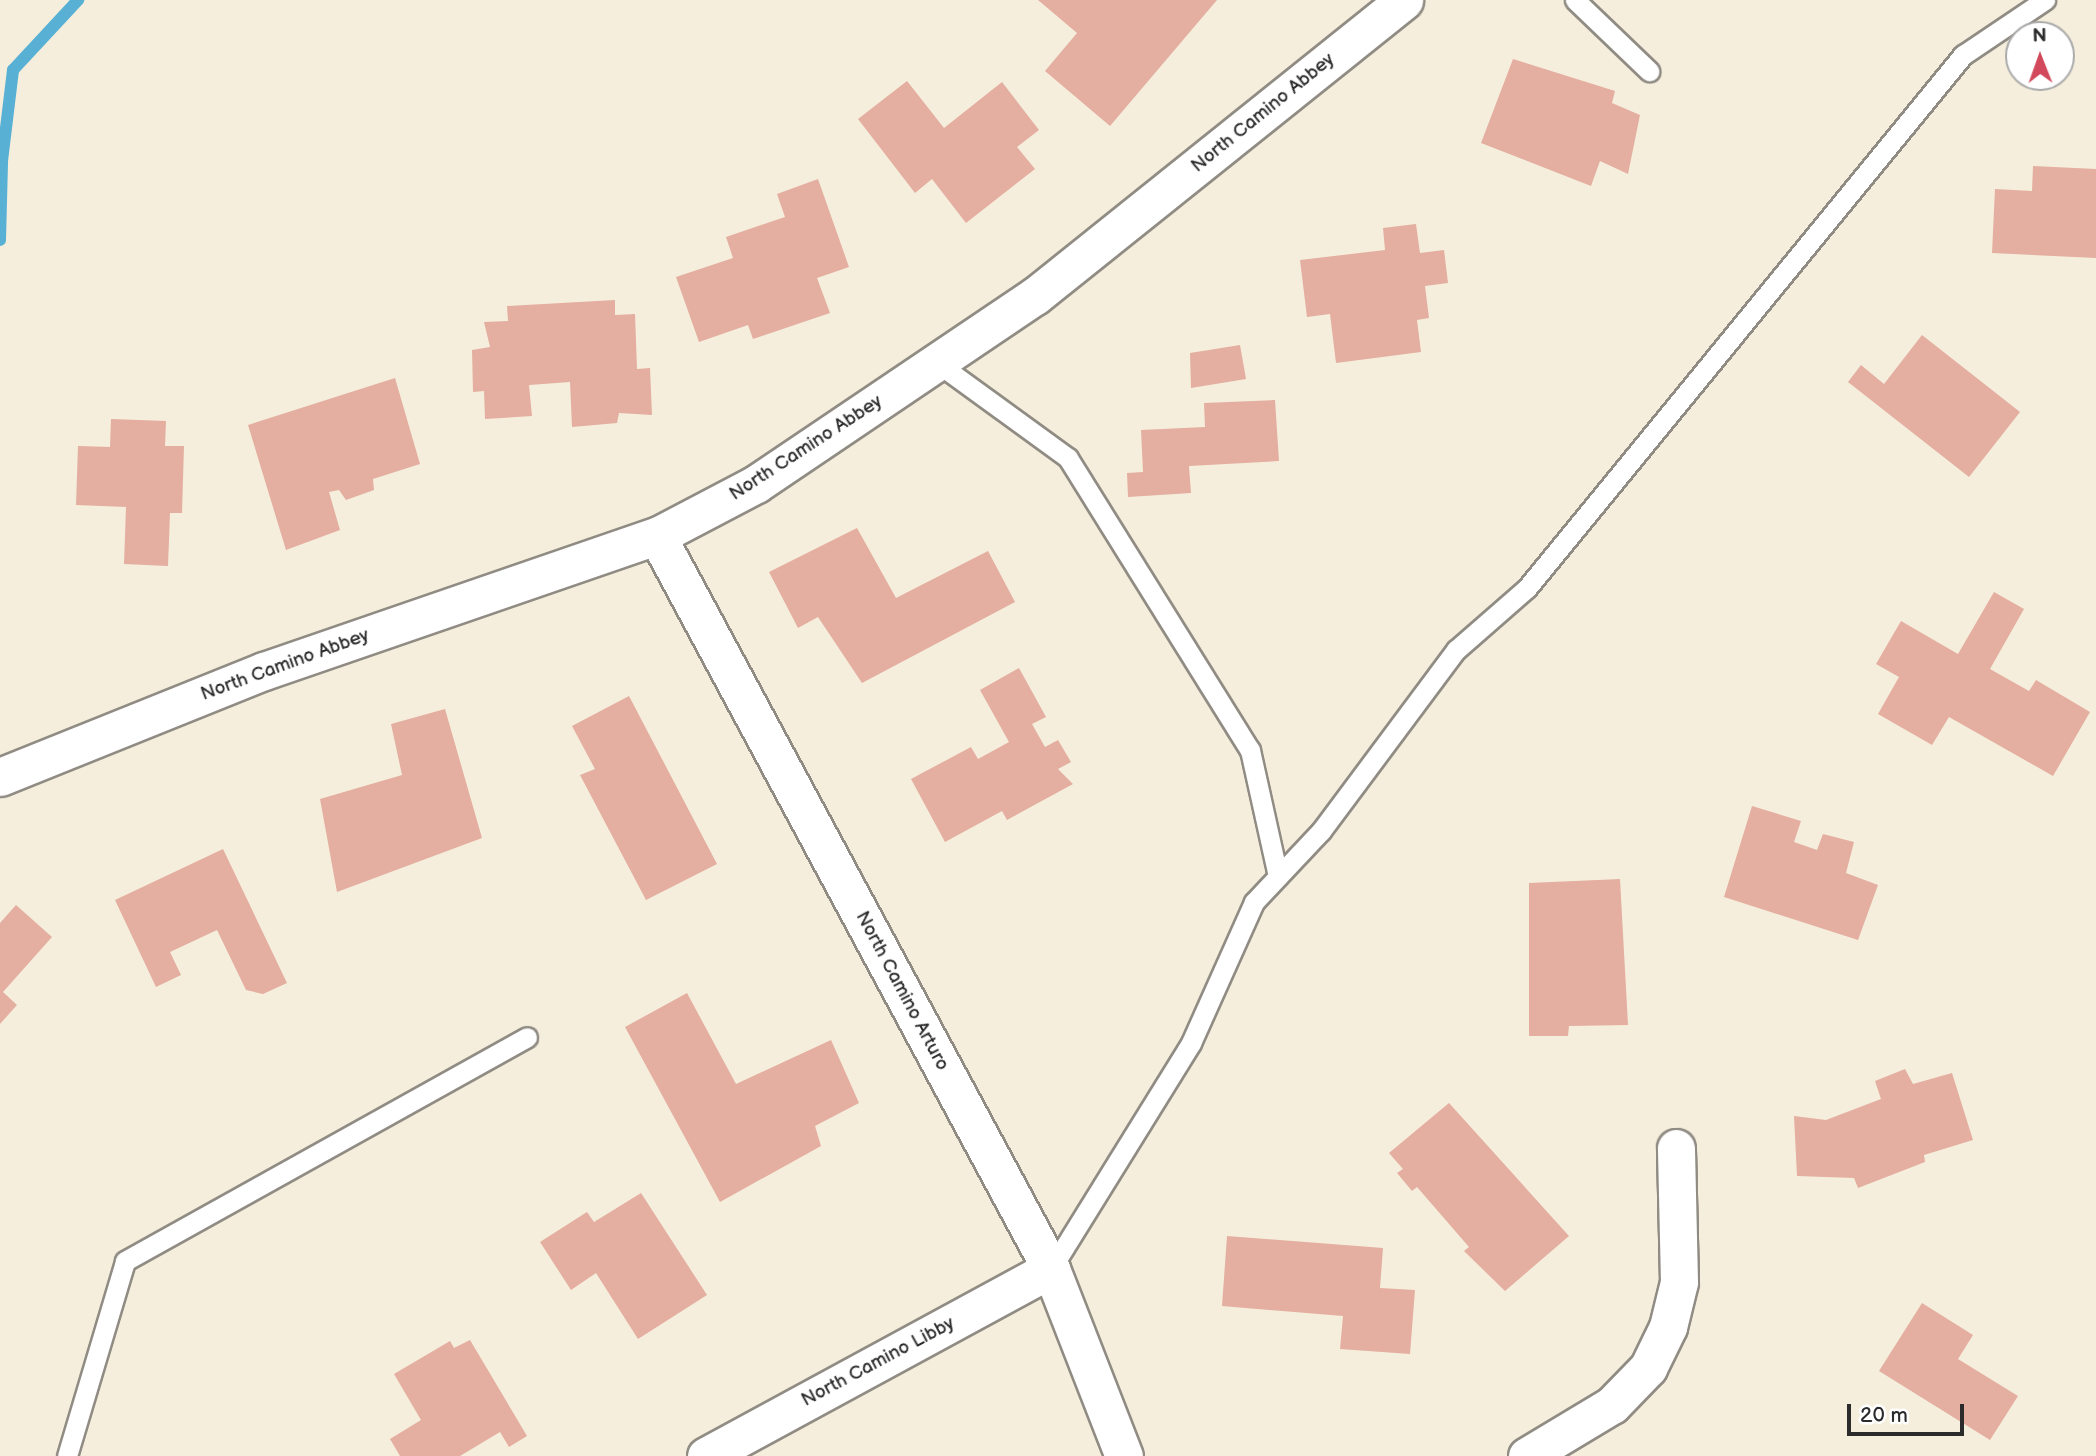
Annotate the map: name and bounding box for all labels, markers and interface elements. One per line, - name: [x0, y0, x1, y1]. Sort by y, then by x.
- north arrow: [2005, 21, 2075, 91]
- text: N: [2032, 25, 2047, 48]
- street label: North Camino Abbey: [1187, 48, 1339, 178]
- street label: North Camino Abbey: [725, 390, 887, 506]
- street label: North Camino Abbey: [198, 624, 372, 706]
- street label: North Camino Arturo: [850, 908, 954, 1074]
- street label: North Camino Libby: [798, 1312, 958, 1412]
- scale bar: [1851, 1390, 1968, 1434]
- text: 20 m: [1860, 1403, 1908, 1428]

